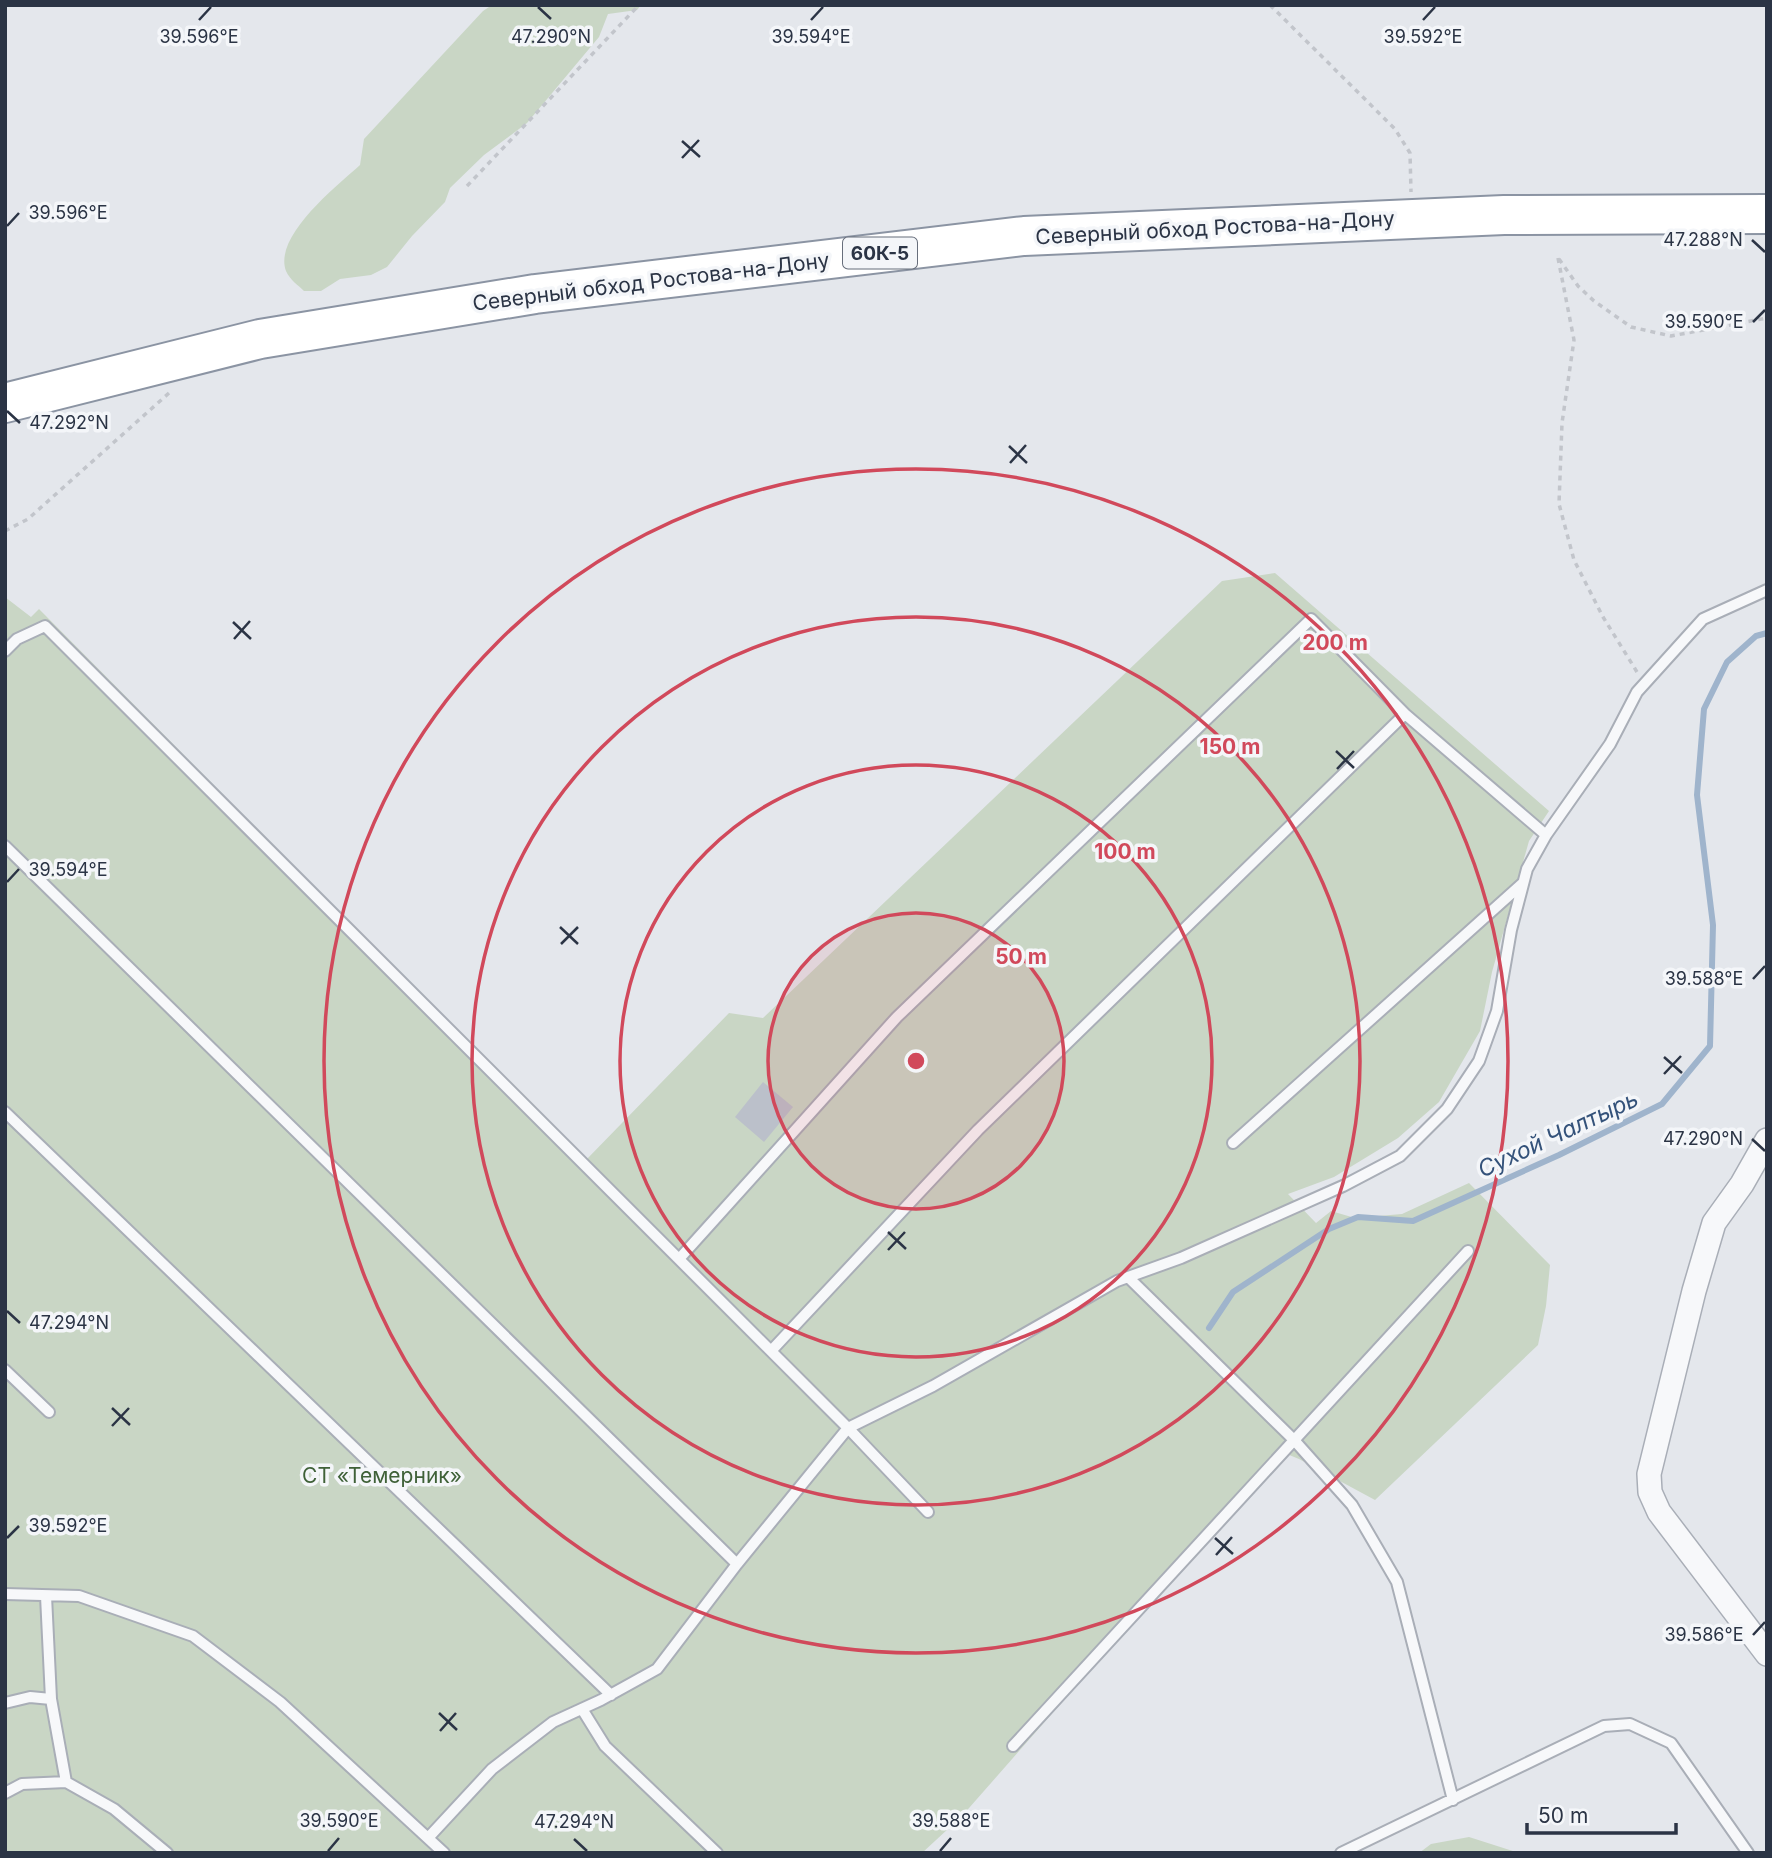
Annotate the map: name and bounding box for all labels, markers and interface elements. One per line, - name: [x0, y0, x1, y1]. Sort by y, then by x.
- text: 39.596°E: [159, 26, 239, 47]
- text: 47.290°N: [511, 26, 591, 47]
- text: 39.594°E: [771, 26, 851, 47]
- text: 39.592°E: [1384, 26, 1462, 47]
- text: 39.596°E: [28, 202, 108, 223]
- street label: Северный обход Ростова-на-Дону: [1035, 206, 1395, 249]
- text: 47.288°N: [1663, 229, 1743, 250]
- road number: 60К-5: [843, 238, 917, 268]
- street label: Северный обход Ростова-на-Дону: [471, 247, 831, 316]
- text: 39.590°E: [1664, 311, 1744, 332]
- text: 47.292°N: [29, 412, 109, 433]
- text: 200 m: [1302, 630, 1368, 655]
- text: 150 m: [1200, 734, 1260, 759]
- text: 100 m: [1094, 839, 1156, 864]
- text: 39.594°E: [28, 859, 108, 880]
- text: 50 m: [995, 944, 1047, 969]
- text: 39.588°E: [1665, 968, 1743, 989]
- centre of rings: [904, 1049, 928, 1073]
- water label: Сухой Чалтырь: [1473, 1085, 1643, 1183]
- text: 47.290°N: [1663, 1128, 1743, 1149]
- text: 47.294°N: [29, 1312, 109, 1333]
- park label: СТ «Темерник»: [302, 1463, 462, 1488]
- text: 39.592°E: [29, 1515, 107, 1536]
- text: 39.586°E: [1664, 1624, 1744, 1645]
- scale bar: [1527, 1792, 1676, 1836]
- text: 50 m: [1538, 1803, 1588, 1828]
- text: 39.590°E: [299, 1810, 379, 1831]
- text: 39.588°E: [912, 1810, 990, 1831]
- text: 47.294°N: [534, 1811, 614, 1832]

